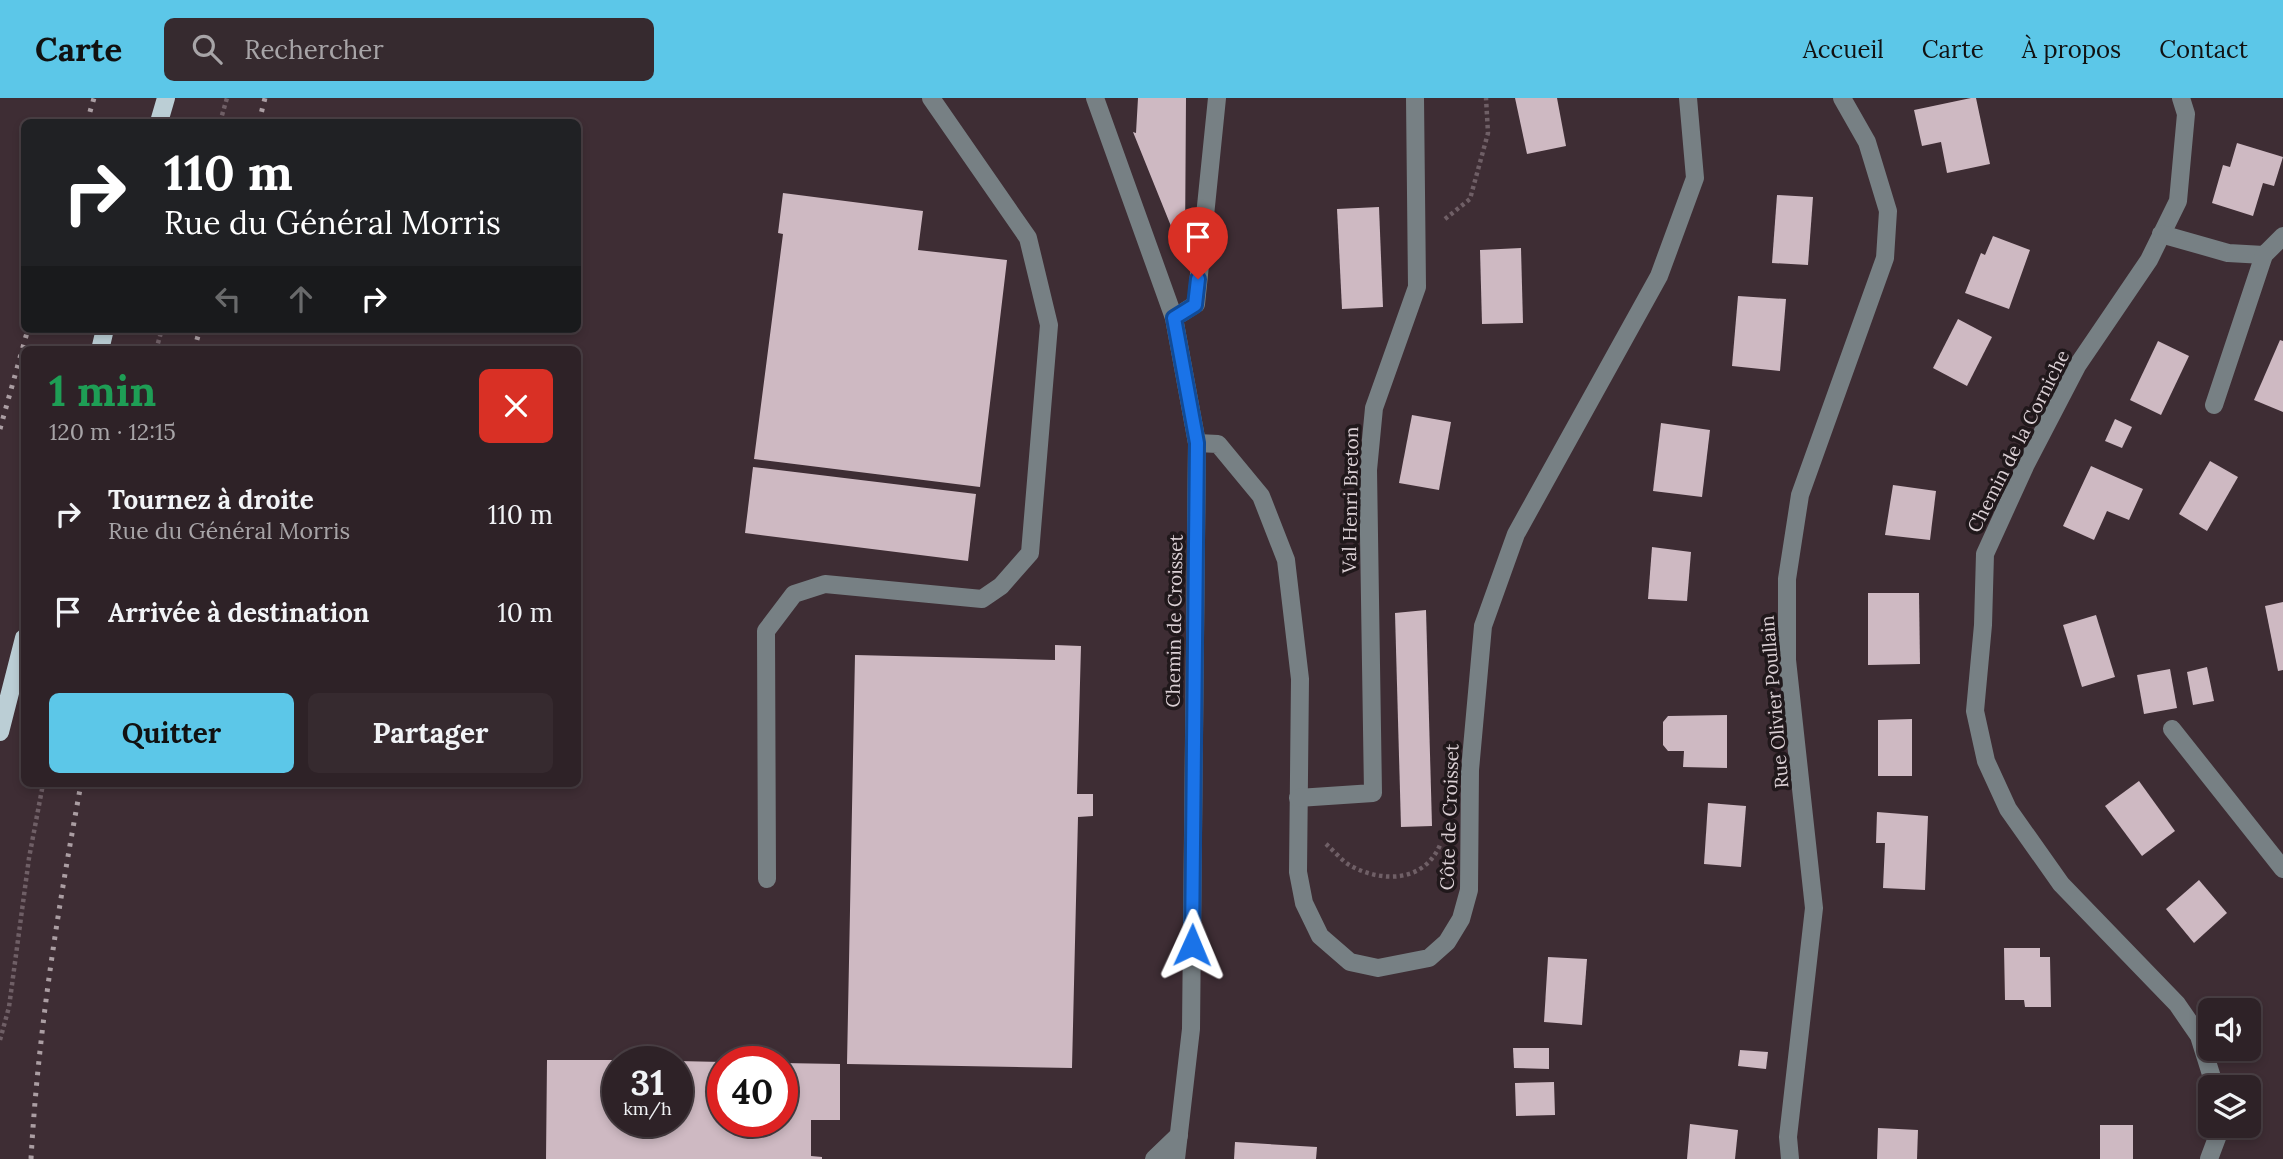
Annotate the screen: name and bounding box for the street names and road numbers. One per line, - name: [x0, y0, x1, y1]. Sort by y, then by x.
- street label: Chemin de la Corniche: [1962, 346, 2074, 536]
- street label: Val Henri Breton: [1337, 426, 1363, 575]
- street label: Chemin de Croisset: [1160, 533, 1188, 708]
- street label: Rue Olivier Poullain: [1754, 615, 1794, 789]
- street label: Côte de Croisset: [1434, 743, 1464, 891]

